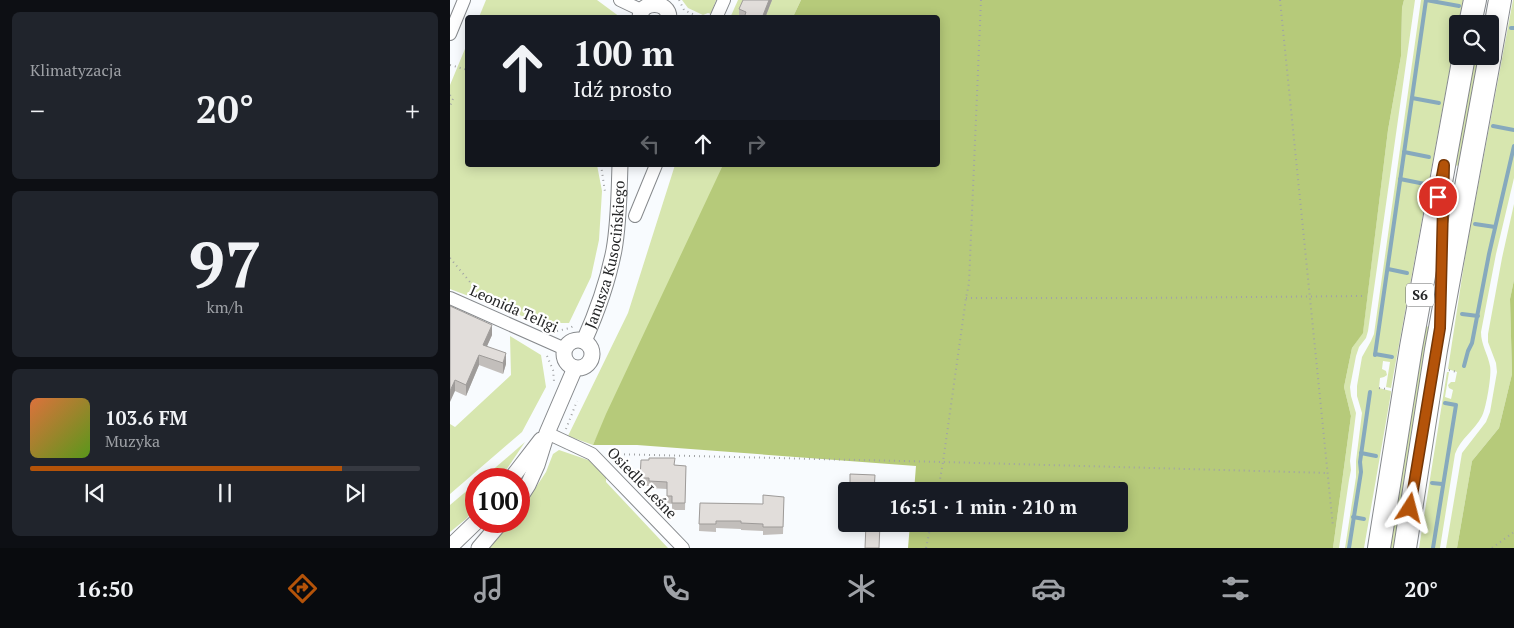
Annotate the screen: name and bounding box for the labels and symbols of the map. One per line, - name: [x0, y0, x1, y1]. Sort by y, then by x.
- pin: [1417, 176, 1459, 218]
- street label: Janusza Kusocińskiego: [580, 180, 629, 331]
- street label: Leonida Teligi: [467, 280, 562, 336]
- road number: S6: [1406, 284, 1434, 306]
- street label: Osiedle Leśne: [603, 442, 682, 522]
- speed limit sign: 100: [465, 468, 530, 533]
- position arrow: [1383, 481, 1435, 533]

